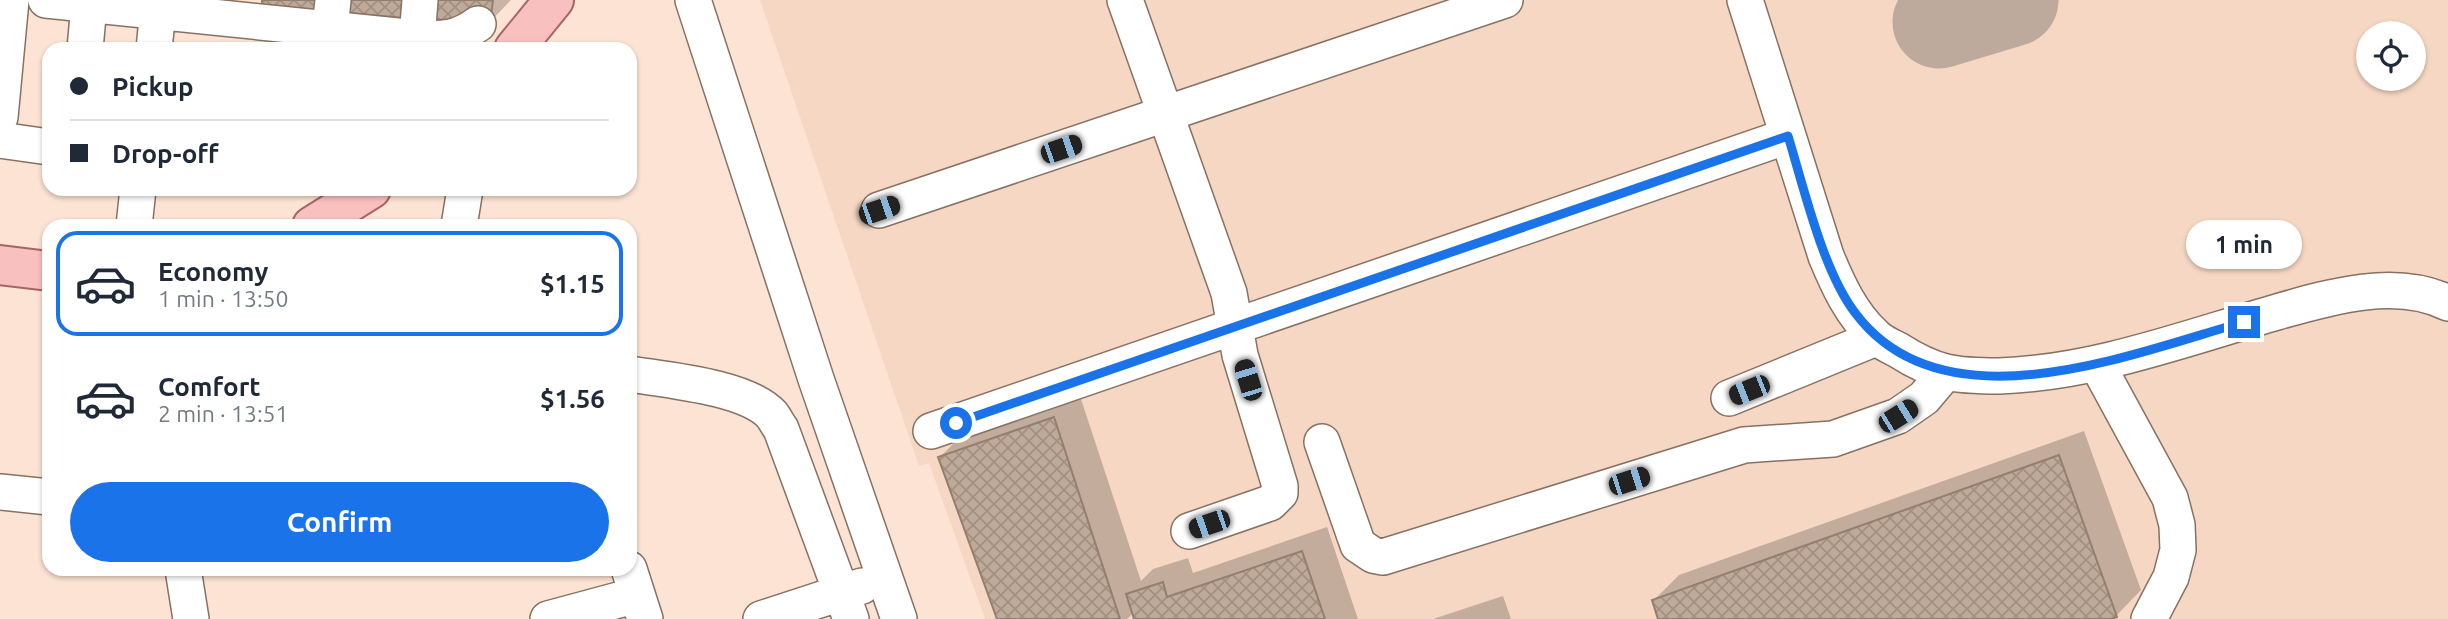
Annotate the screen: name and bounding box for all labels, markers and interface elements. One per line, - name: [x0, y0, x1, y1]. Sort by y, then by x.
- map controls: [2356, 21, 2426, 91]
- button: locate: [2356, 21, 2426, 91]
- text: Pickup: [112, 72, 194, 101]
- car: [1038, 132, 1085, 166]
- text: Drop-off: [112, 139, 219, 168]
- car: [856, 193, 903, 227]
- callout: 1 min: [2186, 220, 2302, 270]
- text: 1 min: [2215, 232, 2273, 257]
- icon: car: [74, 252, 137, 315]
- text: Economy: [158, 257, 268, 286]
- text: $1.15: [540, 269, 605, 298]
- text: 1 min · 13:50: [158, 286, 289, 311]
- route end: [2228, 306, 2260, 338]
- car: [1232, 357, 1265, 403]
- icon: car: [74, 367, 137, 430]
- text: Comfort: [158, 372, 261, 401]
- car: [1726, 372, 1773, 408]
- text: $1.56: [540, 384, 605, 413]
- car: [1875, 396, 1922, 436]
- text: 2 min · 13:51: [158, 401, 289, 426]
- route start: [940, 407, 972, 439]
- car: [1606, 465, 1653, 497]
- button: Confirm: [70, 482, 609, 562]
- car: [1186, 507, 1233, 541]

